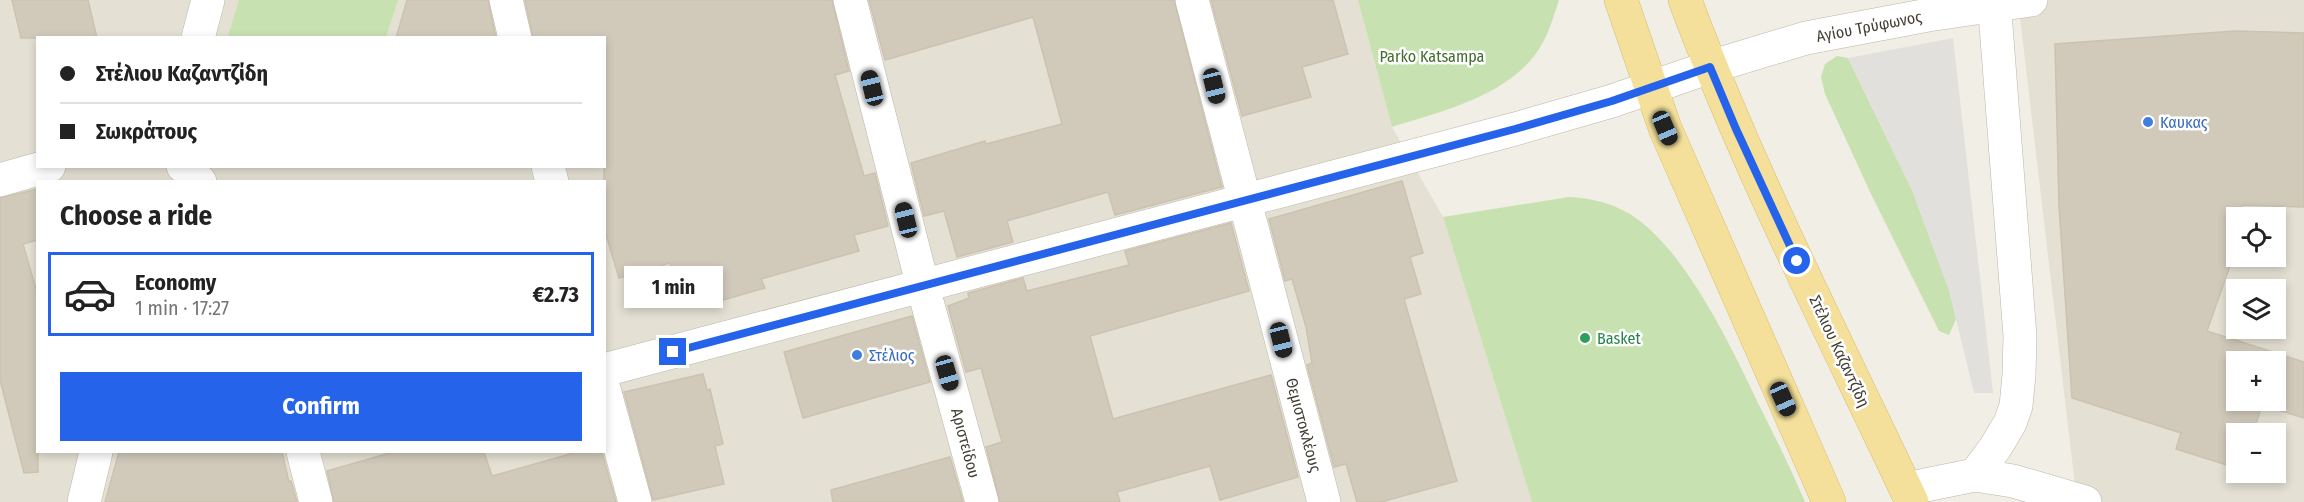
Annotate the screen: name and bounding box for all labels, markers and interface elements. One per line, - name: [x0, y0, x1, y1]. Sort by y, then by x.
- street label: Αγίου Τρύφωνος: [1815, 7, 1924, 46]
- park label: Parko Katsampa: [1380, 47, 1485, 66]
- text: Στέλιου Καζαντζίδη: [96, 60, 268, 87]
- car: [1201, 66, 1227, 106]
- car: [859, 68, 885, 108]
- car: [1650, 108, 1680, 148]
- place label: Καυκας: [2160, 113, 2208, 132]
- marker: Καυκας: [2141, 115, 2155, 129]
- text: Σωκράτους: [96, 118, 197, 145]
- text: Choose a ride: [60, 200, 212, 232]
- car: [893, 200, 919, 240]
- map controls: [2226, 207, 2286, 483]
- button: locate: [2226, 207, 2286, 267]
- route start: [1783, 247, 1810, 274]
- callout: 1 min: [624, 265, 722, 307]
- icon: car: [63, 267, 117, 321]
- text: Economy: [135, 269, 216, 296]
- text: 1 min: [652, 275, 695, 299]
- button: layers: [2226, 279, 2286, 339]
- text: €2.73: [532, 281, 579, 308]
- street label: Στέλιου Καζαντζίδη: [1805, 292, 1874, 410]
- text: 1 min · 17:27: [135, 296, 229, 320]
- car: [1268, 320, 1294, 360]
- place label: Basket: [1597, 329, 1642, 348]
- marker: Basket: [1578, 331, 1592, 345]
- route end: [659, 338, 686, 365]
- place label: Στέλιος: [869, 346, 915, 365]
- marker: Στέλιος: [850, 348, 864, 362]
- button: +: [2226, 351, 2286, 411]
- car: [933, 353, 961, 393]
- button: Confirm: [60, 372, 582, 441]
- street label: Θεμιστοκλέους: [1282, 376, 1325, 475]
- car: [1767, 379, 1799, 419]
- street label: Αριστείδου: [947, 406, 984, 480]
- button: −: [2226, 423, 2286, 483]

